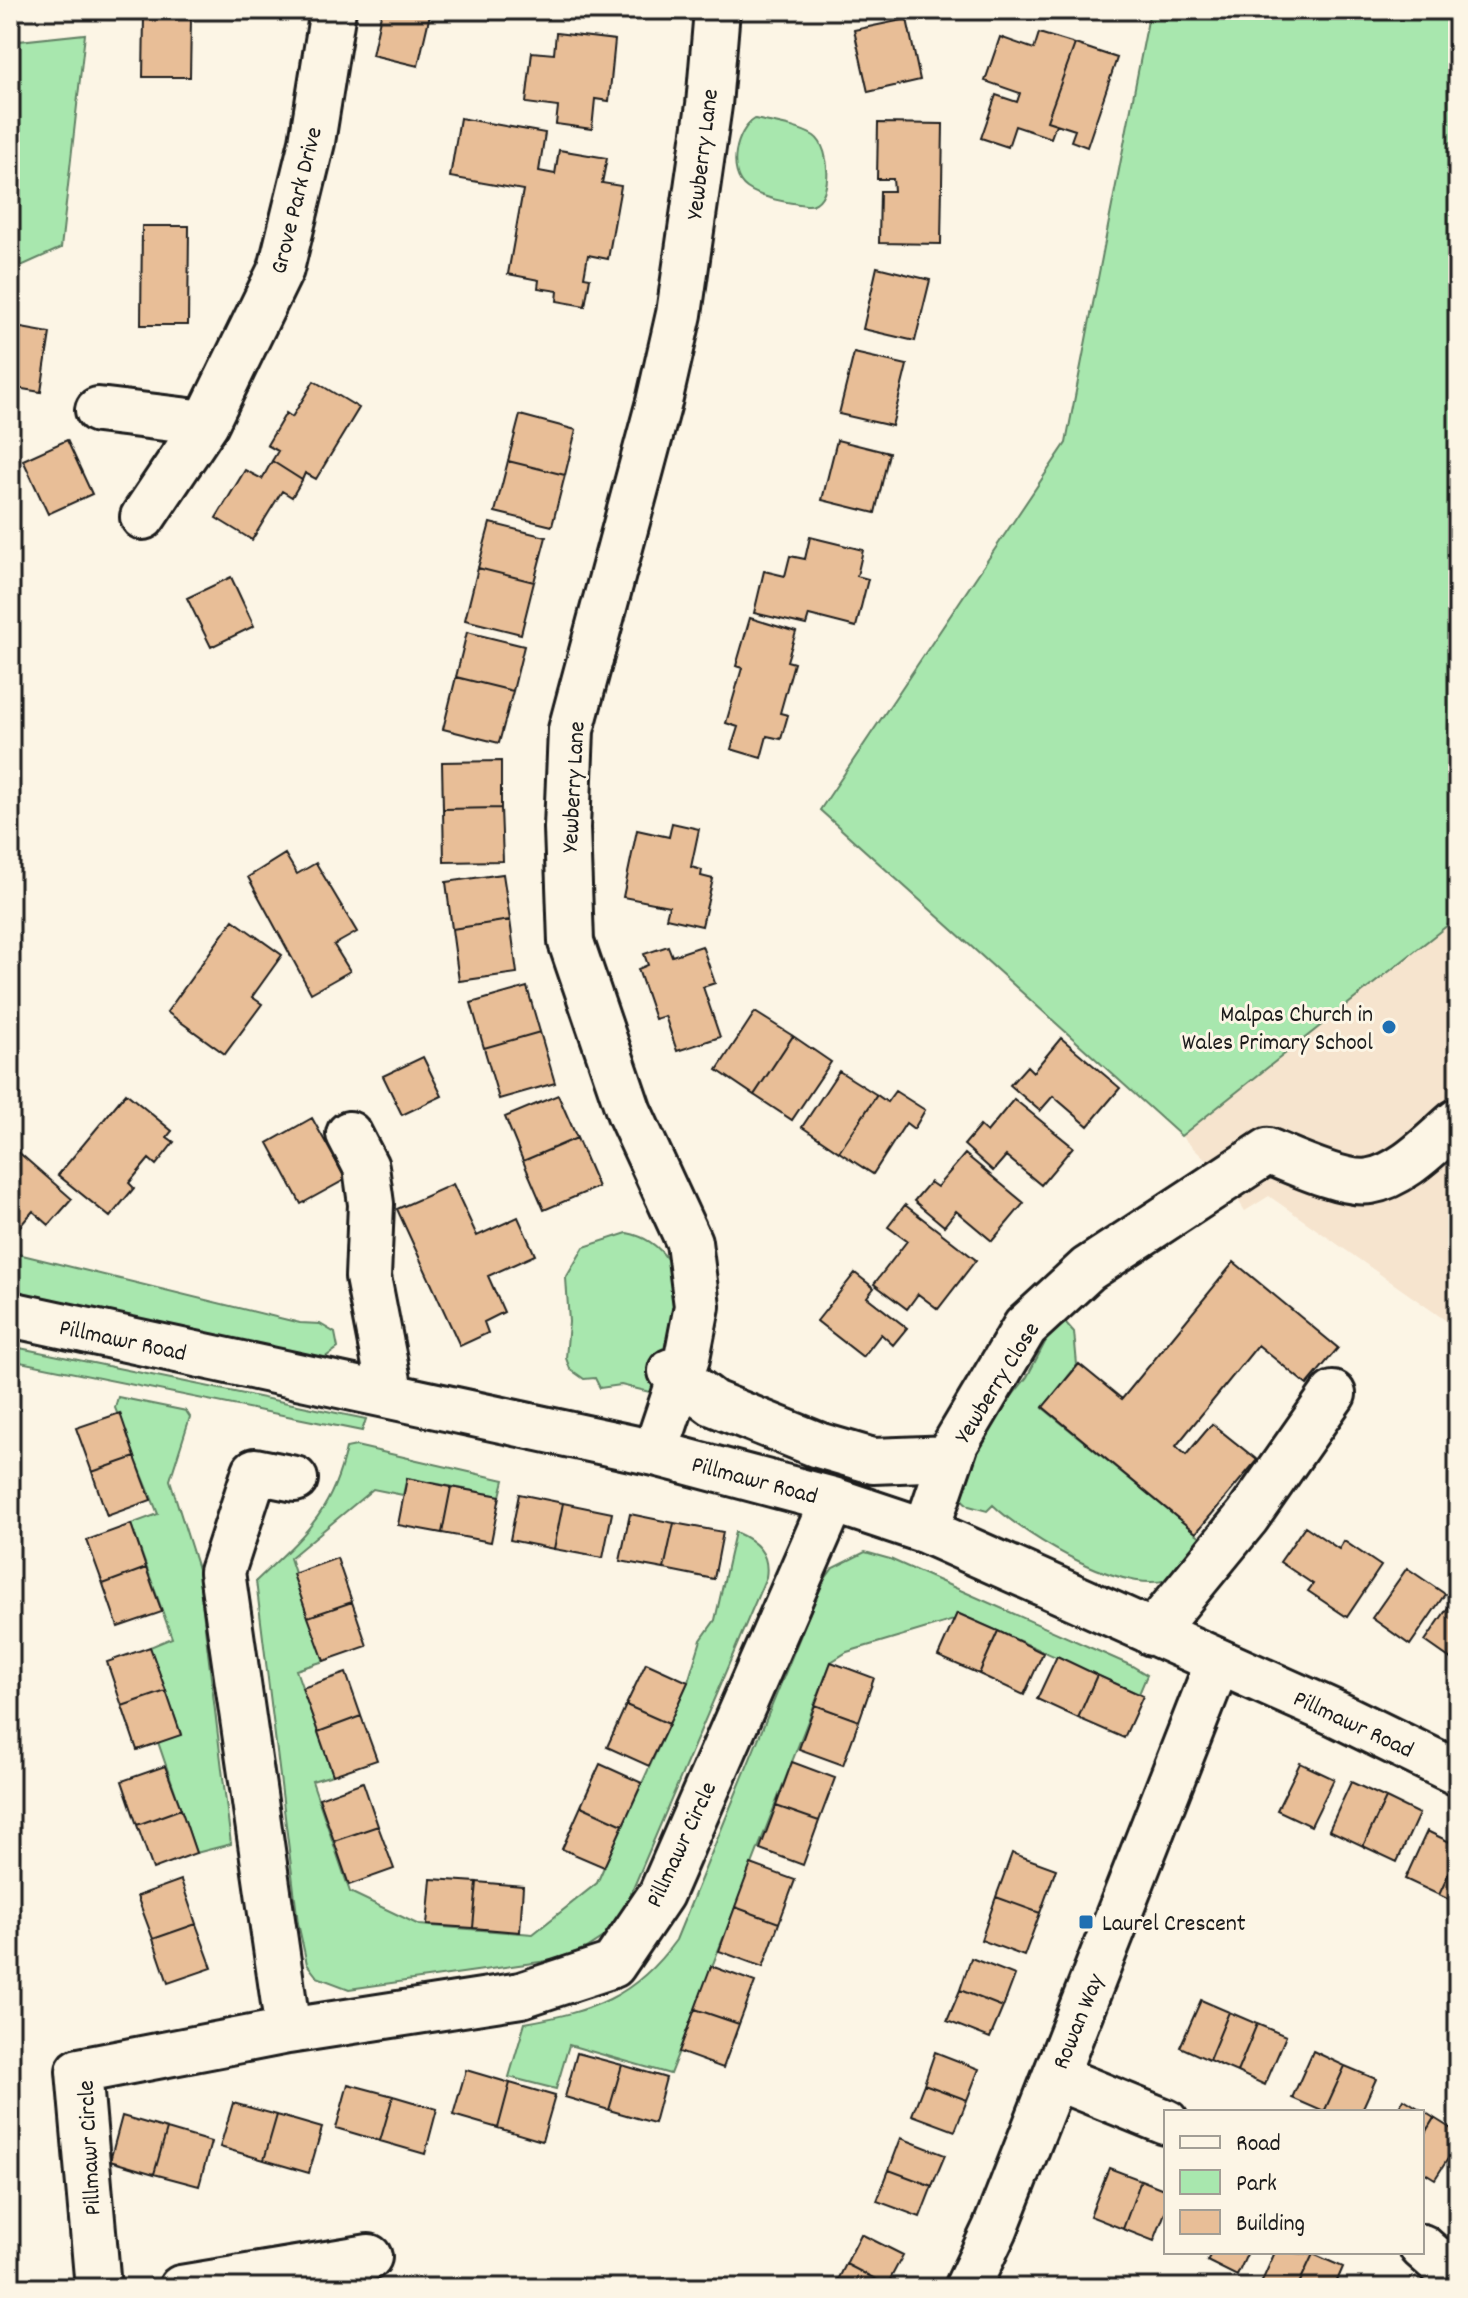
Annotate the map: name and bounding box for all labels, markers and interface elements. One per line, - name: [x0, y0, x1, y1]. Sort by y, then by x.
- street label: Yewberry Lane: [679, 87, 729, 222]
- street label: Grove Park Drive: [263, 124, 333, 278]
- street label: Yewberry Lane: [555, 721, 595, 854]
- place label: Malpas Church in Wales Primary School: [1182, 999, 1373, 1061]
- marker: Malpas Church in Wales Primary School: [1380, 1018, 1398, 1036]
- street label: Pillmawr Road: [56, 1312, 189, 1372]
- street label: Yewberry Close: [948, 1316, 1049, 1451]
- street label: Pillmawr Road: [687, 1449, 821, 1515]
- street label: Pillmawr Road: [1287, 1683, 1418, 1768]
- street label: Pillmawr Circle: [639, 1777, 727, 1914]
- place label: Laurel Crescent: [1102, 1908, 1246, 1942]
- marker: Laurel Crescent: [1077, 1913, 1095, 1931]
- street label: Rowan Way: [1045, 1968, 1115, 2075]
- street label: Pillmawr Circle: [70, 2079, 112, 2216]
- legend: [1164, 2110, 1424, 2254]
- text: Road: [1236, 2128, 1281, 2162]
- text: Park: [1236, 2168, 1277, 2202]
- text: Building: [1236, 2208, 1305, 2242]

